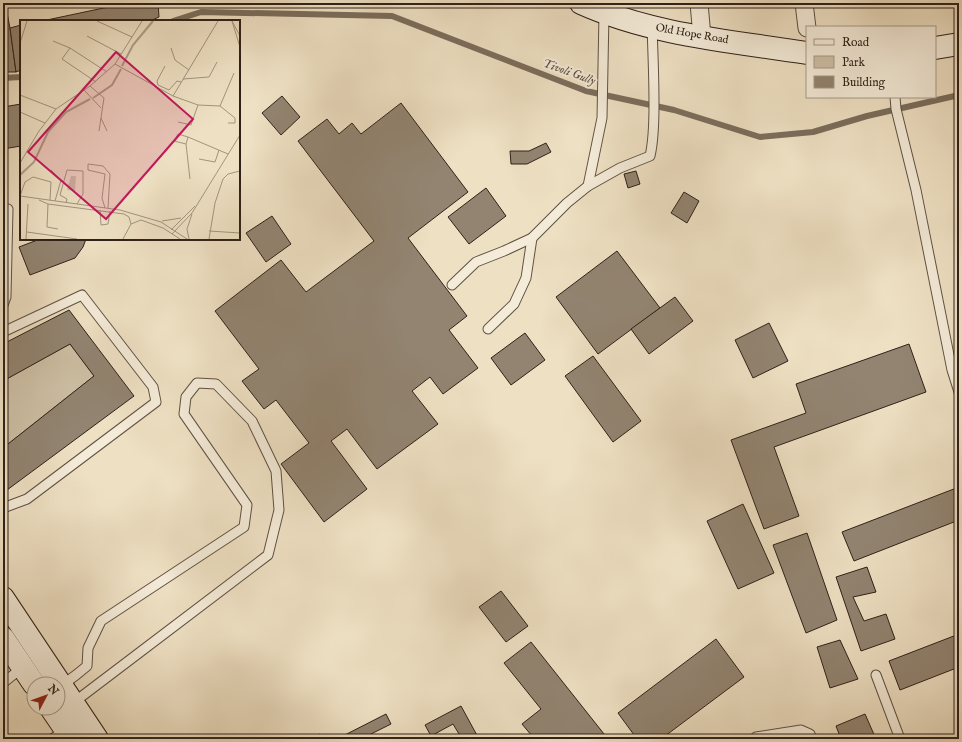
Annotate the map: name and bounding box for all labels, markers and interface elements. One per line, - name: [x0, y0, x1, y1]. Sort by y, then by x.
- inset map: [20, 20, 240, 240]
- street label: Old Hope Road: [654, 21, 730, 47]
- legend: [806, 26, 936, 98]
- text: Road: [842, 35, 870, 50]
- text: Park: [842, 55, 865, 70]
- water label: Tivoli Gully: [541, 56, 598, 89]
- text: Building: [842, 75, 886, 90]
- north arrow: [26, 676, 66, 716]
- text: N: [44, 681, 62, 699]

